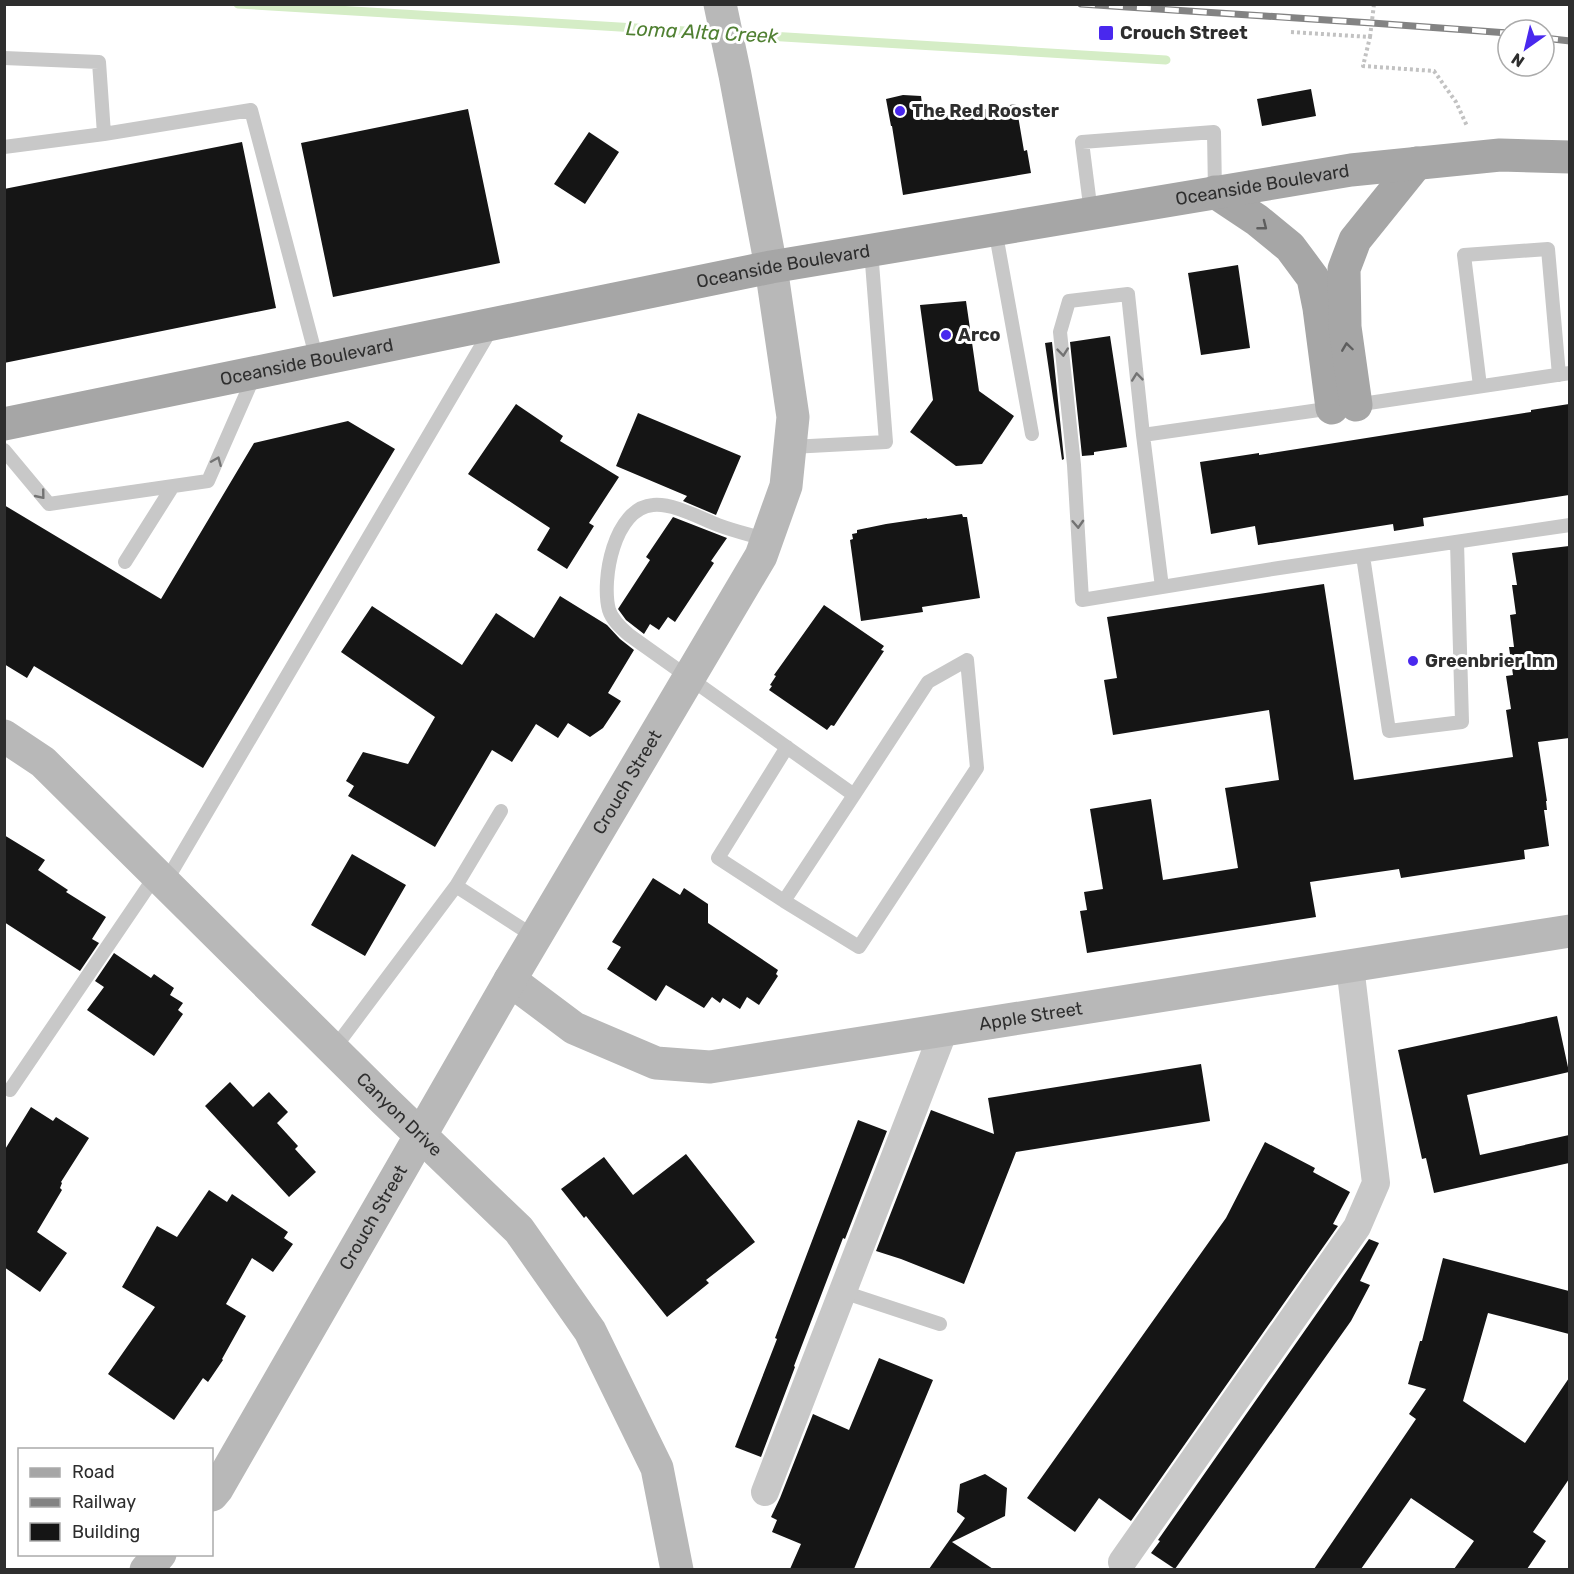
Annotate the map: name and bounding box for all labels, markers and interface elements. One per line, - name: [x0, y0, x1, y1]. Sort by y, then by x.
- water label: Loma Alta Creek: [625, 16, 779, 48]
- north arrow: [1496, 18, 1556, 78]
- place label: Crouch Street: [1120, 22, 1248, 44]
- marker: Crouch Street: [1097, 24, 1115, 42]
- text: N: [1508, 49, 1528, 71]
- place label: The Red Rooster: [912, 100, 1059, 122]
- marker: The Red Rooster: [893, 104, 907, 118]
- street label: Oceanside Boulevard: [1174, 159, 1351, 210]
- one-way arrow: [1256, 218, 1267, 229]
- street label: Oceanside Boulevard: [694, 240, 872, 293]
- place label: Arco: [958, 324, 1001, 346]
- marker: Arco: [939, 328, 953, 342]
- street label: Oceanside Boulevard: [218, 334, 395, 390]
- one-way arrow: [1342, 342, 1354, 351]
- one-way arrow: [1056, 348, 1068, 357]
- one-way arrow: [1131, 372, 1144, 381]
- one-way arrow: [210, 456, 222, 467]
- one-way arrow: [34, 488, 45, 499]
- one-way arrow: [1071, 519, 1084, 528]
- place label: Greenbrier Inn: [1425, 650, 1555, 672]
- marker: Greenbrier Inn: [1406, 654, 1420, 668]
- street label: Crouch Street: [588, 726, 666, 838]
- street label: Apple Street: [977, 997, 1084, 1035]
- street label: Canyon Drive: [352, 1068, 447, 1161]
- street label: Crouch Street: [334, 1161, 412, 1274]
- legend: [18, 1448, 213, 1556]
- text: Road: [72, 1461, 115, 1483]
- text: Railway: [72, 1491, 136, 1513]
- text: Building: [72, 1521, 140, 1543]

